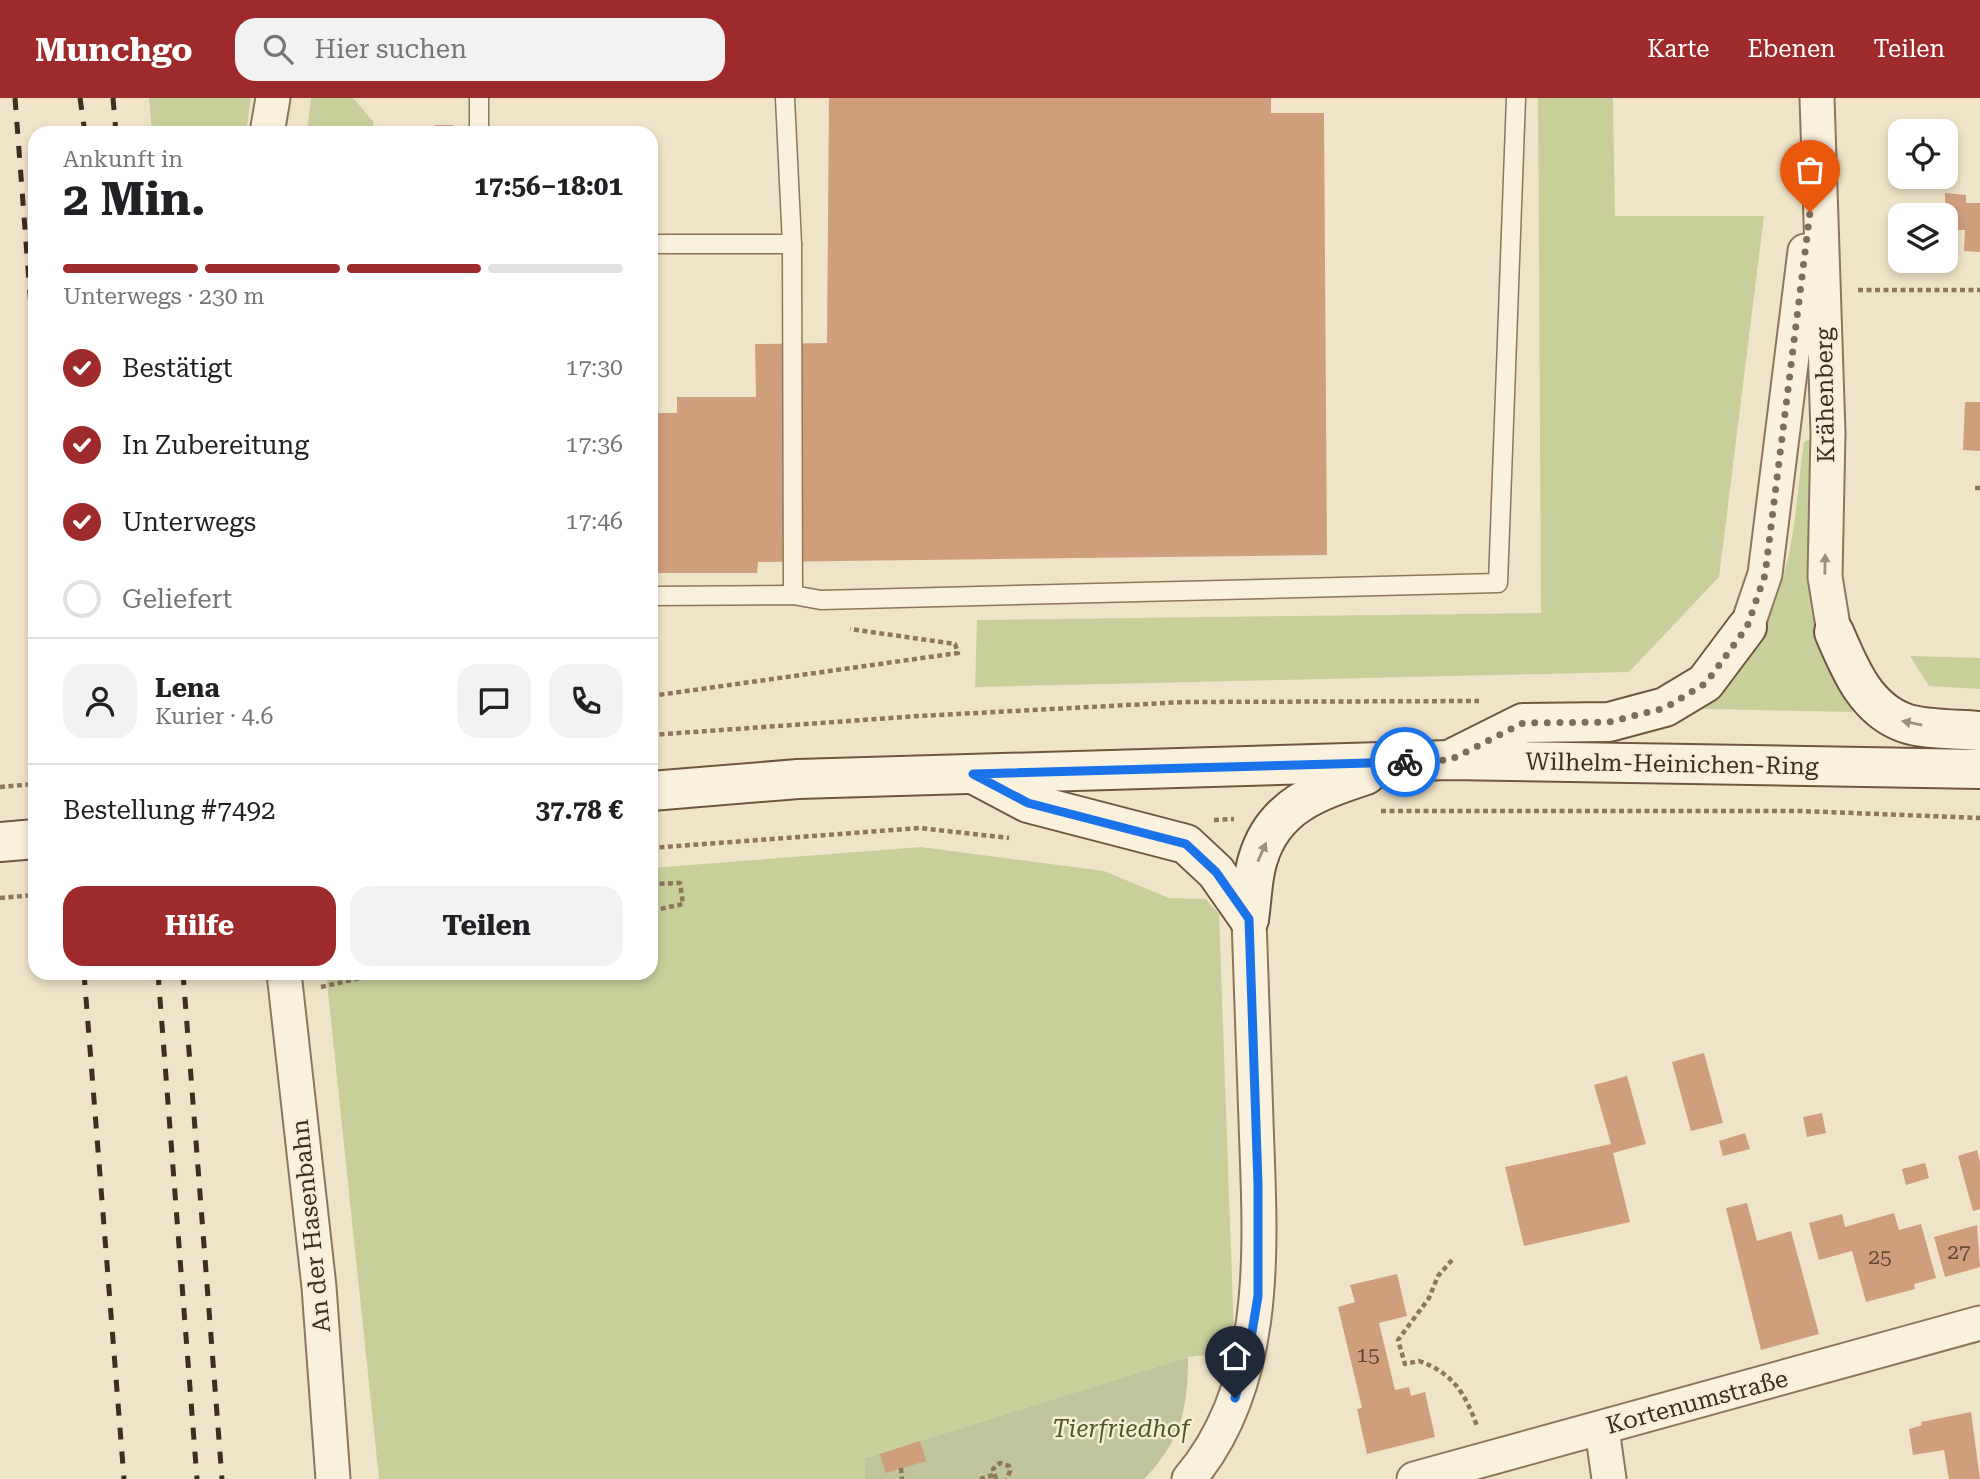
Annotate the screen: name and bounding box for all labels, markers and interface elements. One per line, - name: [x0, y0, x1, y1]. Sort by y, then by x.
- search box: [235, 18, 725, 81]
- text: Munchgo: [35, 30, 193, 69]
- icon: search: [259, 30, 297, 68]
- text: Hier suchen: [315, 34, 467, 64]
- text: Karte: [1647, 35, 1709, 63]
- text: Ebenen: [1747, 35, 1836, 63]
- text: Teilen: [1874, 35, 1945, 63]
- map controls: [1888, 119, 1958, 273]
- button: locate: [1888, 119, 1958, 189]
- pin: [1780, 140, 1840, 212]
- text: Ankunft in: [63, 146, 183, 173]
- icon: bag: [1791, 151, 1829, 189]
- text: 17:56–18:01: [474, 171, 623, 201]
- text: 2 Min.: [63, 172, 205, 226]
- button: layers: [1888, 203, 1958, 273]
- text: Unterwegs · 230 m: [63, 283, 265, 310]
- street label: Krähenberg: [1810, 327, 1840, 463]
- icon: check: [63, 349, 101, 387]
- text: Bestätigt: [122, 353, 232, 383]
- text: 17:30: [566, 354, 623, 381]
- icon: check: [63, 426, 101, 464]
- text: In Zubereitung: [122, 430, 309, 460]
- text: 17:36: [566, 431, 623, 458]
- icon: check: [63, 503, 101, 541]
- text: Unterwegs: [122, 507, 256, 537]
- text: 17:46: [566, 508, 623, 535]
- one-way arrow: [1820, 553, 1831, 575]
- text: Geliefert: [122, 584, 232, 614]
- button: person: [63, 664, 137, 738]
- button: chat: [457, 664, 531, 738]
- button: phone: [549, 664, 623, 738]
- text: Lena: [155, 673, 220, 703]
- text: Kurier · 4.6: [155, 703, 273, 730]
- one-way arrow: [1901, 717, 1923, 728]
- courier: [1370, 727, 1440, 797]
- icon: bike: [1386, 743, 1424, 781]
- street label: Wilhelm-Heinichen-Ring: [1525, 747, 1819, 781]
- text: Bestellung #7492: [63, 795, 276, 825]
- text: 37.78 €: [535, 795, 623, 825]
- one-way arrow: [1256, 842, 1268, 862]
- button: Hilfe: [63, 886, 336, 966]
- button: Teilen: [350, 886, 623, 966]
- street label: An der Hasenbahn: [286, 1118, 336, 1334]
- house number: 27: [1947, 1240, 1971, 1264]
- house number: 25: [1868, 1245, 1892, 1269]
- pin: [1205, 1326, 1265, 1398]
- icon: home: [1216, 1337, 1254, 1375]
- house number: 15: [1356, 1343, 1380, 1367]
- street label: Kortenumstraße: [1603, 1364, 1791, 1440]
- park label: Tierfriedhof: [1052, 1415, 1193, 1443]

